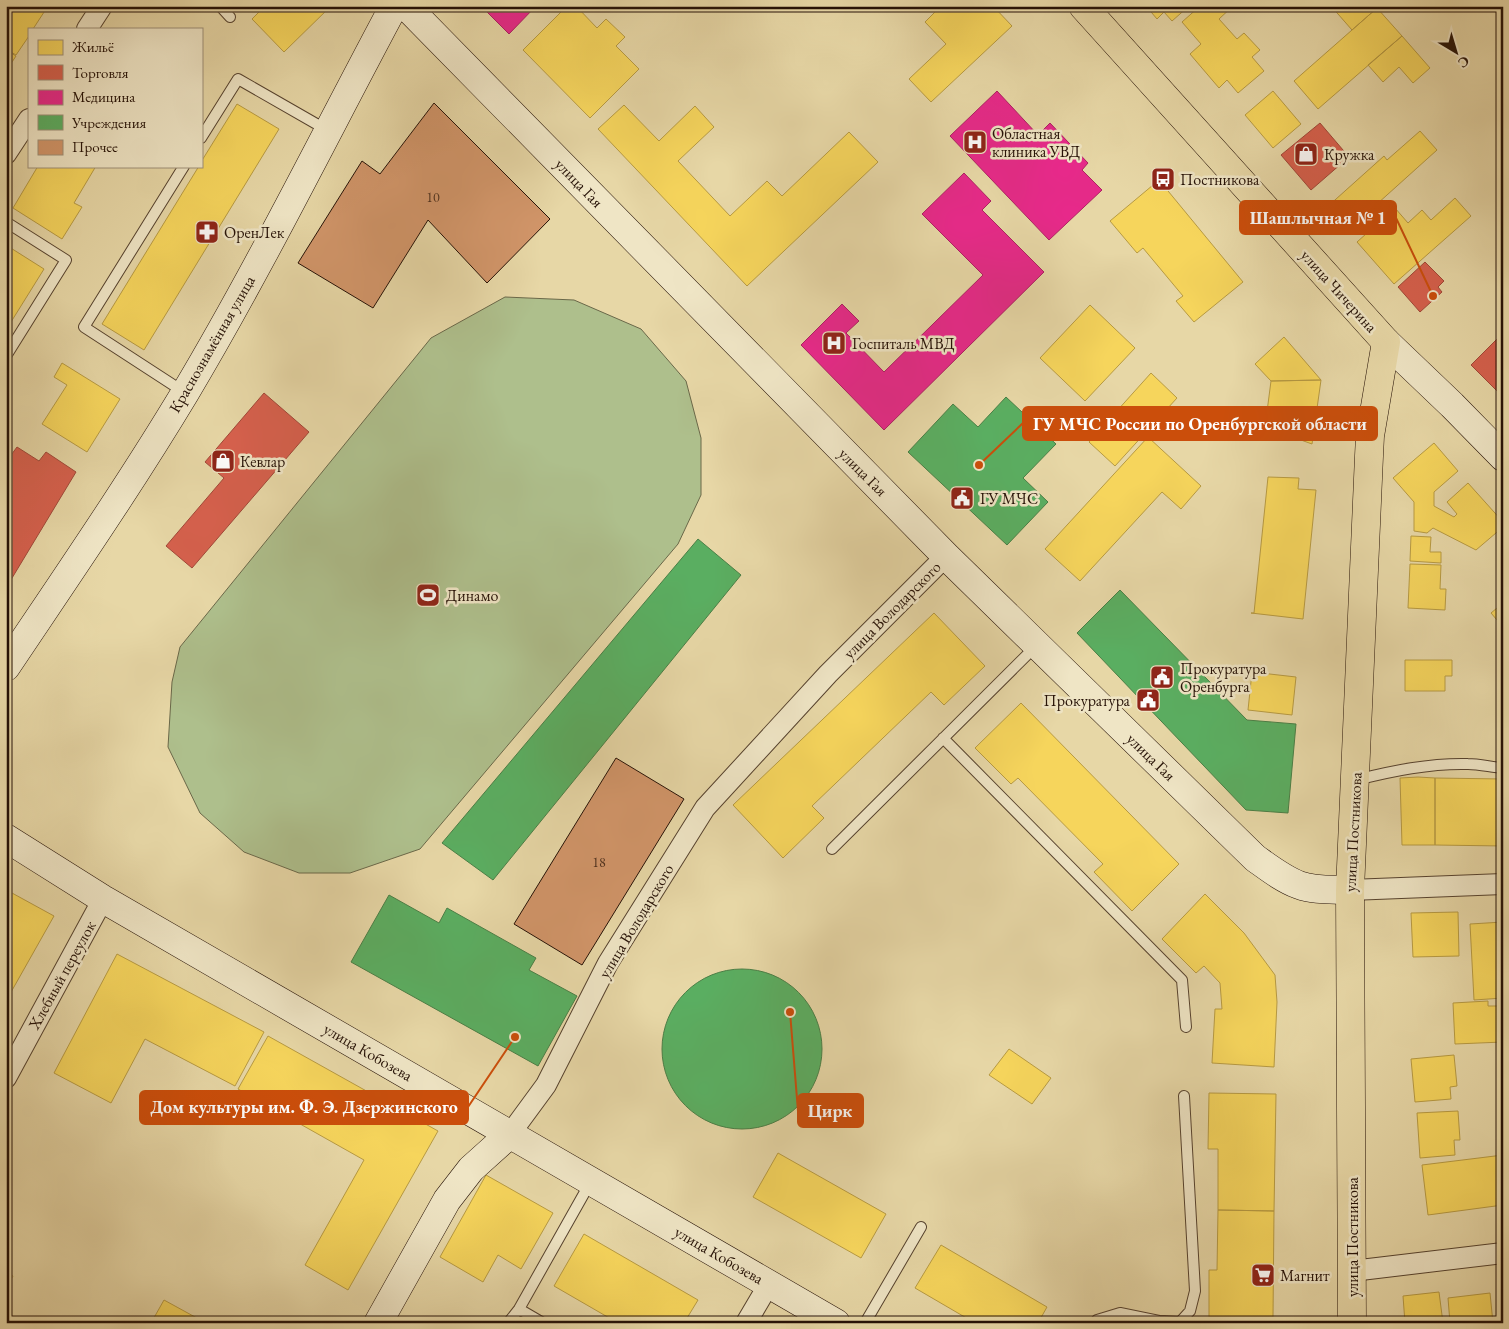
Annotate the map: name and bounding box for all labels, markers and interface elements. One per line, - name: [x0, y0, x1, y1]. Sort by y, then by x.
- legend: [28, 28, 202, 168]
- north arrow: [1432, 28, 1482, 78]
- text: Жильё: [71, 37, 114, 56]
- text: С: [1454, 52, 1473, 72]
- text: Торговля: [72, 63, 129, 82]
- text: Медицина: [72, 87, 135, 106]
- text: Учреждения: [71, 113, 147, 132]
- place label: Областная клиника УВД: [992, 123, 1080, 162]
- hospital icon: Областная клиника УВД: [962, 129, 988, 155]
- text: Прочее: [72, 137, 118, 156]
- shop icon: Кружка: [1293, 141, 1319, 167]
- place label: Кружка: [1324, 144, 1375, 165]
- street label: улица Гая: [550, 154, 608, 212]
- bus stop icon: Постникова: [1150, 166, 1176, 192]
- place label: Постникова: [1180, 169, 1260, 190]
- house number: 10: [426, 188, 440, 206]
- callout: Шашлычная № 1: [1240, 201, 1396, 234]
- text: Шашлычная № 1: [1250, 206, 1386, 229]
- pharmacy icon: ОренЛек: [194, 219, 220, 245]
- place label: ОренЛек: [224, 222, 285, 243]
- street label: улица Чичерина: [1296, 245, 1382, 337]
- street label: Краснознамённая улица: [164, 271, 260, 416]
- hospital icon: Госпиталь МВД: [821, 330, 847, 356]
- place label: Госпиталь МВД: [852, 333, 955, 354]
- callout: ГУ МЧС России по Оренбургской области: [1023, 407, 1377, 440]
- text: ГУ МЧС России по Оренбургской области: [1033, 412, 1367, 435]
- street label: улица Гая: [834, 443, 892, 501]
- shop icon: Кевлар: [210, 448, 236, 474]
- place label: Кевлар: [240, 451, 285, 472]
- public building icon: ГУ МЧС: [949, 485, 975, 511]
- place label: ГУ МЧС: [980, 488, 1038, 509]
- street label: улица Володарского: [839, 557, 945, 663]
- sports icon: Динамо: [415, 582, 441, 608]
- place label: Динамо: [446, 585, 498, 606]
- place label: Прокуратура Оренбурга: [1180, 658, 1267, 697]
- public building icon: Прокуратура Оренбурга: [1149, 664, 1175, 690]
- public building icon: Прокуратура: [1135, 687, 1161, 713]
- place label: Прокуратура: [1044, 690, 1131, 711]
- street label: улица Гая: [1122, 728, 1180, 786]
- street label: улица Постникова: [1339, 771, 1367, 892]
- house number: 18: [592, 853, 606, 871]
- street label: улица Володарского: [594, 860, 678, 982]
- street label: Хлебный переулок: [23, 917, 101, 1034]
- street label: улица Кобозева: [320, 1018, 417, 1086]
- callout: Дом культуры им. Ф. Э. Дзержинского: [140, 1091, 468, 1124]
- callout: Цирк: [798, 1094, 863, 1127]
- text: Дом культуры им. Ф. Э. Дзержинского: [150, 1095, 458, 1118]
- text: Цирк: [808, 1099, 852, 1122]
- street label: улица Постникова: [1342, 1176, 1363, 1297]
- street label: улица Кобозева: [671, 1221, 768, 1289]
- supermarket icon: Магнит: [1250, 1262, 1276, 1288]
- place label: Магнит: [1280, 1265, 1330, 1286]

